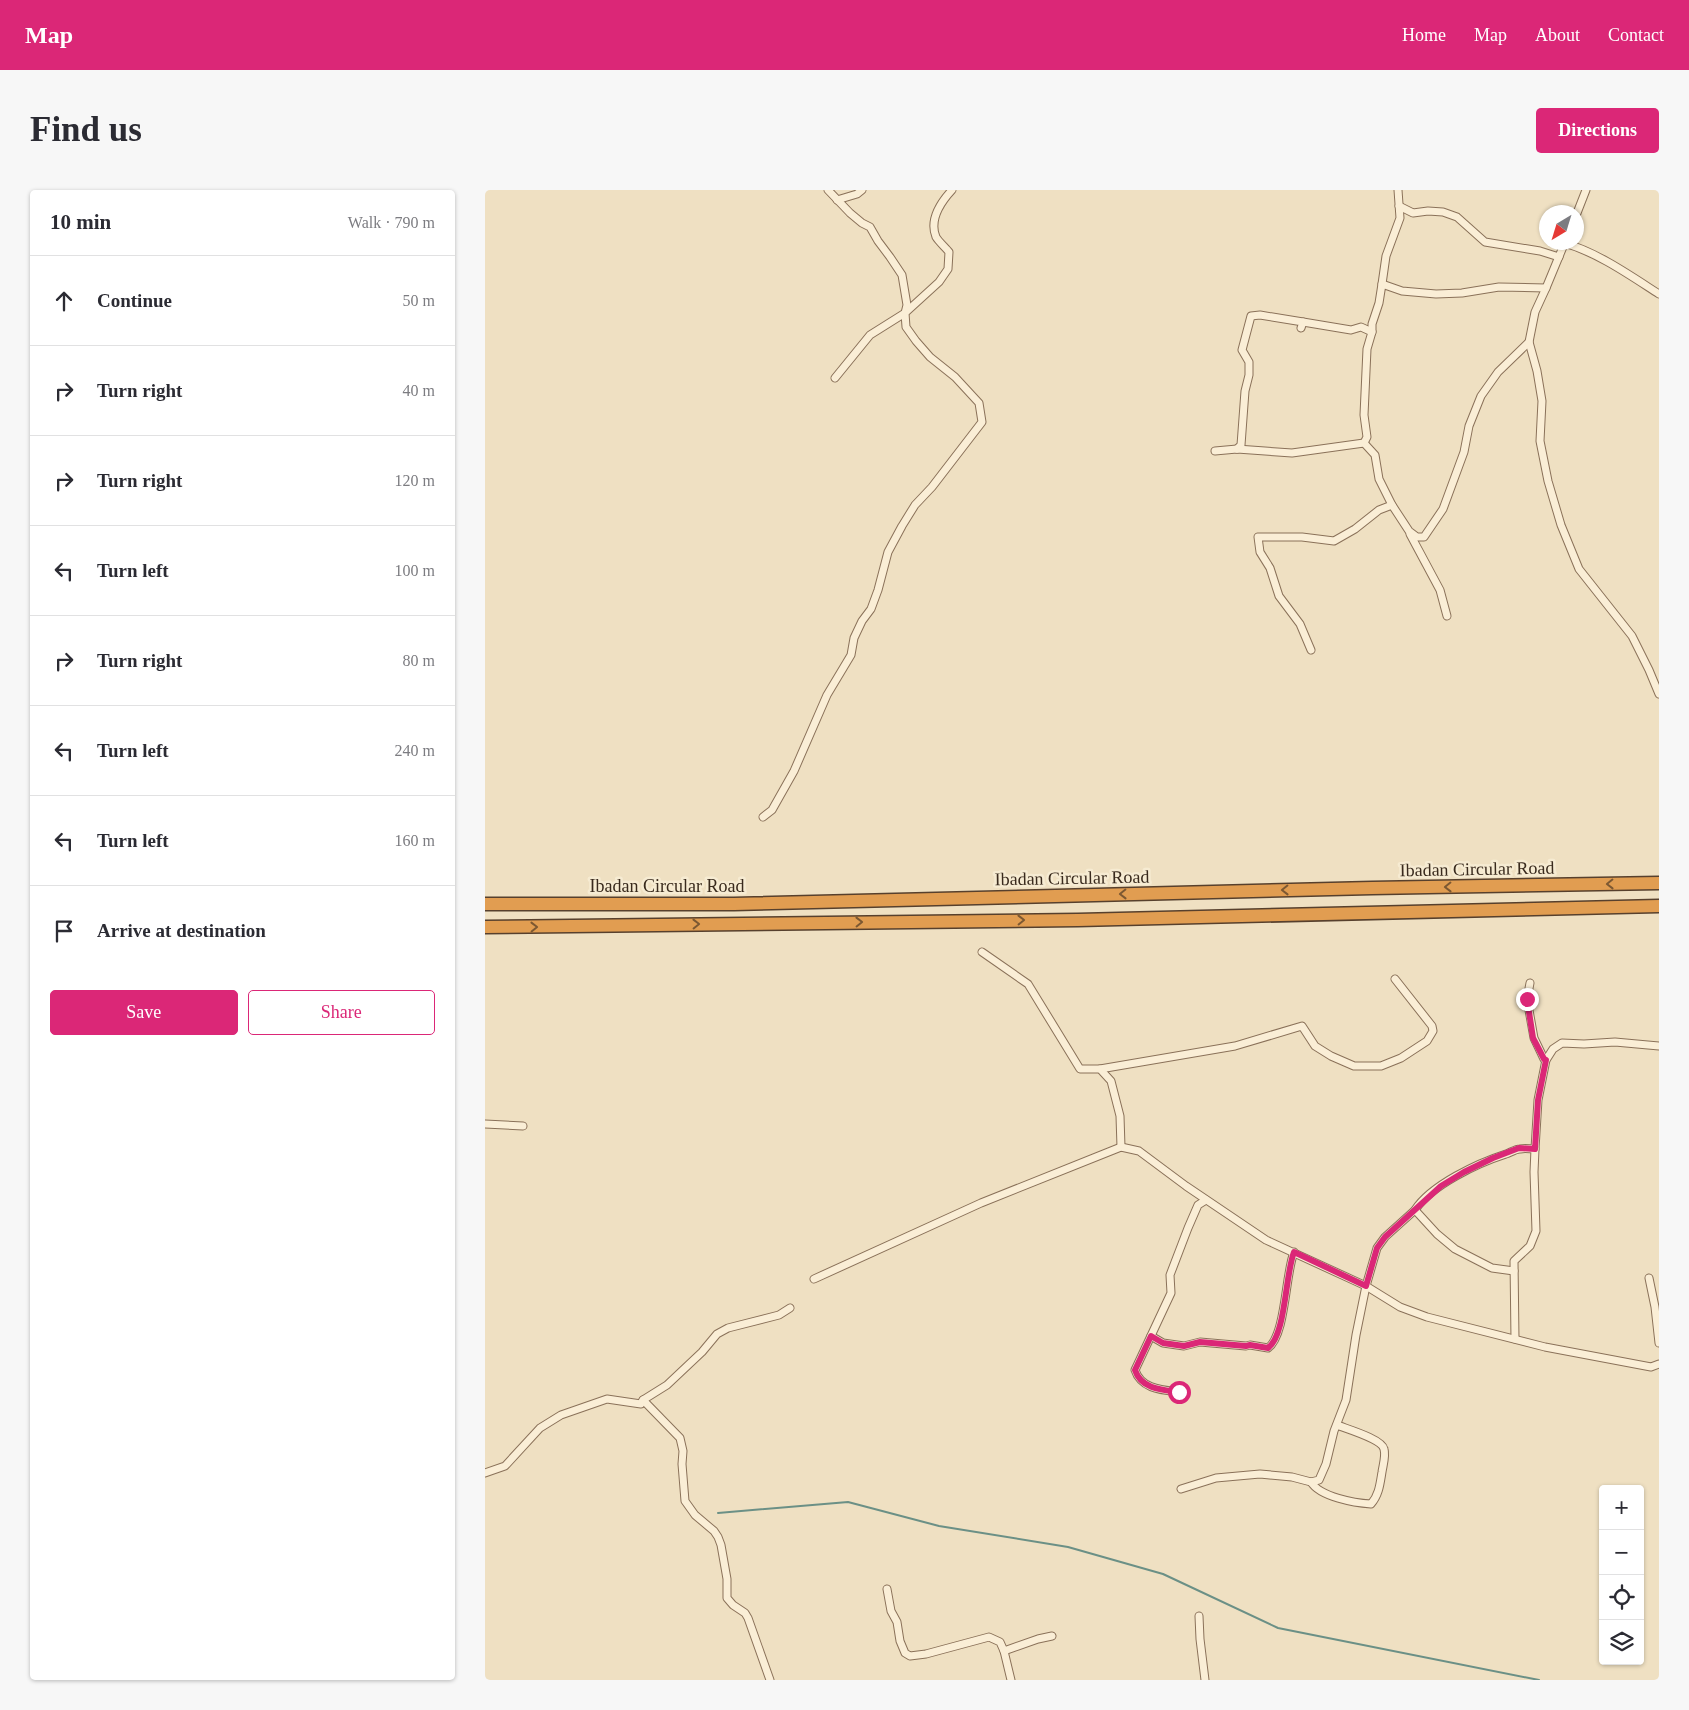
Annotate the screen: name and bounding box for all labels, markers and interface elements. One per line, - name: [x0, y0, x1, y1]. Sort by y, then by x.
- text: Map: [25, 22, 73, 48]
- text: Home: [1402, 25, 1446, 45]
- text: Map: [1474, 25, 1507, 45]
- text: About: [1535, 25, 1580, 45]
- text: Contact: [1608, 25, 1664, 45]
- button: Directions: [1536, 108, 1659, 153]
- text: Find us: [30, 110, 142, 149]
- north arrow: [1539, 205, 1584, 250]
- text: 10 min: [50, 210, 111, 234]
- text: Walk · 790 m: [348, 214, 435, 231]
- icon: ahead: [50, 287, 78, 315]
- text: Continue: [97, 290, 172, 311]
- text: 50 m: [403, 292, 435, 309]
- icon: right: [50, 377, 78, 405]
- text: Turn right: [97, 380, 182, 401]
- text: 40 m: [403, 382, 435, 399]
- icon: right: [50, 467, 78, 495]
- text: Turn right: [97, 470, 182, 491]
- text: 120 m: [395, 472, 435, 489]
- icon: left: [50, 557, 78, 585]
- text: Turn left: [97, 560, 169, 581]
- text: 100 m: [395, 562, 435, 579]
- icon: right: [50, 647, 78, 675]
- text: Turn right: [97, 650, 182, 671]
- text: 80 m: [403, 652, 435, 669]
- icon: left: [50, 737, 78, 765]
- text: Turn left: [97, 740, 169, 761]
- text: 240 m: [395, 742, 435, 759]
- icon: left: [50, 827, 78, 855]
- text: Turn left: [97, 830, 169, 851]
- text: 160 m: [395, 832, 435, 849]
- street label: Ibadan Circular Road: [1399, 858, 1555, 880]
- street label: Ibadan Circular Road: [994, 867, 1150, 889]
- street label: Ibadan Circular Road: [590, 876, 744, 896]
- one-way arrow: [1606, 879, 1614, 889]
- one-way arrow: [1444, 881, 1452, 892]
- one-way arrow: [1281, 885, 1289, 895]
- one-way arrow: [1119, 889, 1126, 899]
- one-way arrow: [1018, 915, 1025, 925]
- icon: arrive: [50, 917, 78, 945]
- one-way arrow: [855, 917, 863, 928]
- one-way arrow: [692, 919, 700, 930]
- text: Arrive at destination: [97, 920, 266, 941]
- one-way arrow: [530, 921, 538, 932]
- route end: [1516, 988, 1539, 1011]
- button: Save: [50, 990, 238, 1035]
- button: Share: [248, 990, 435, 1035]
- route start: [1168, 1381, 1191, 1404]
- map controls: [1599, 1485, 1644, 1665]
- button: +: [1599, 1485, 1644, 1530]
- button: −: [1599, 1530, 1644, 1575]
- button: locate: [1599, 1575, 1644, 1620]
- button: layers: [1599, 1620, 1644, 1665]

